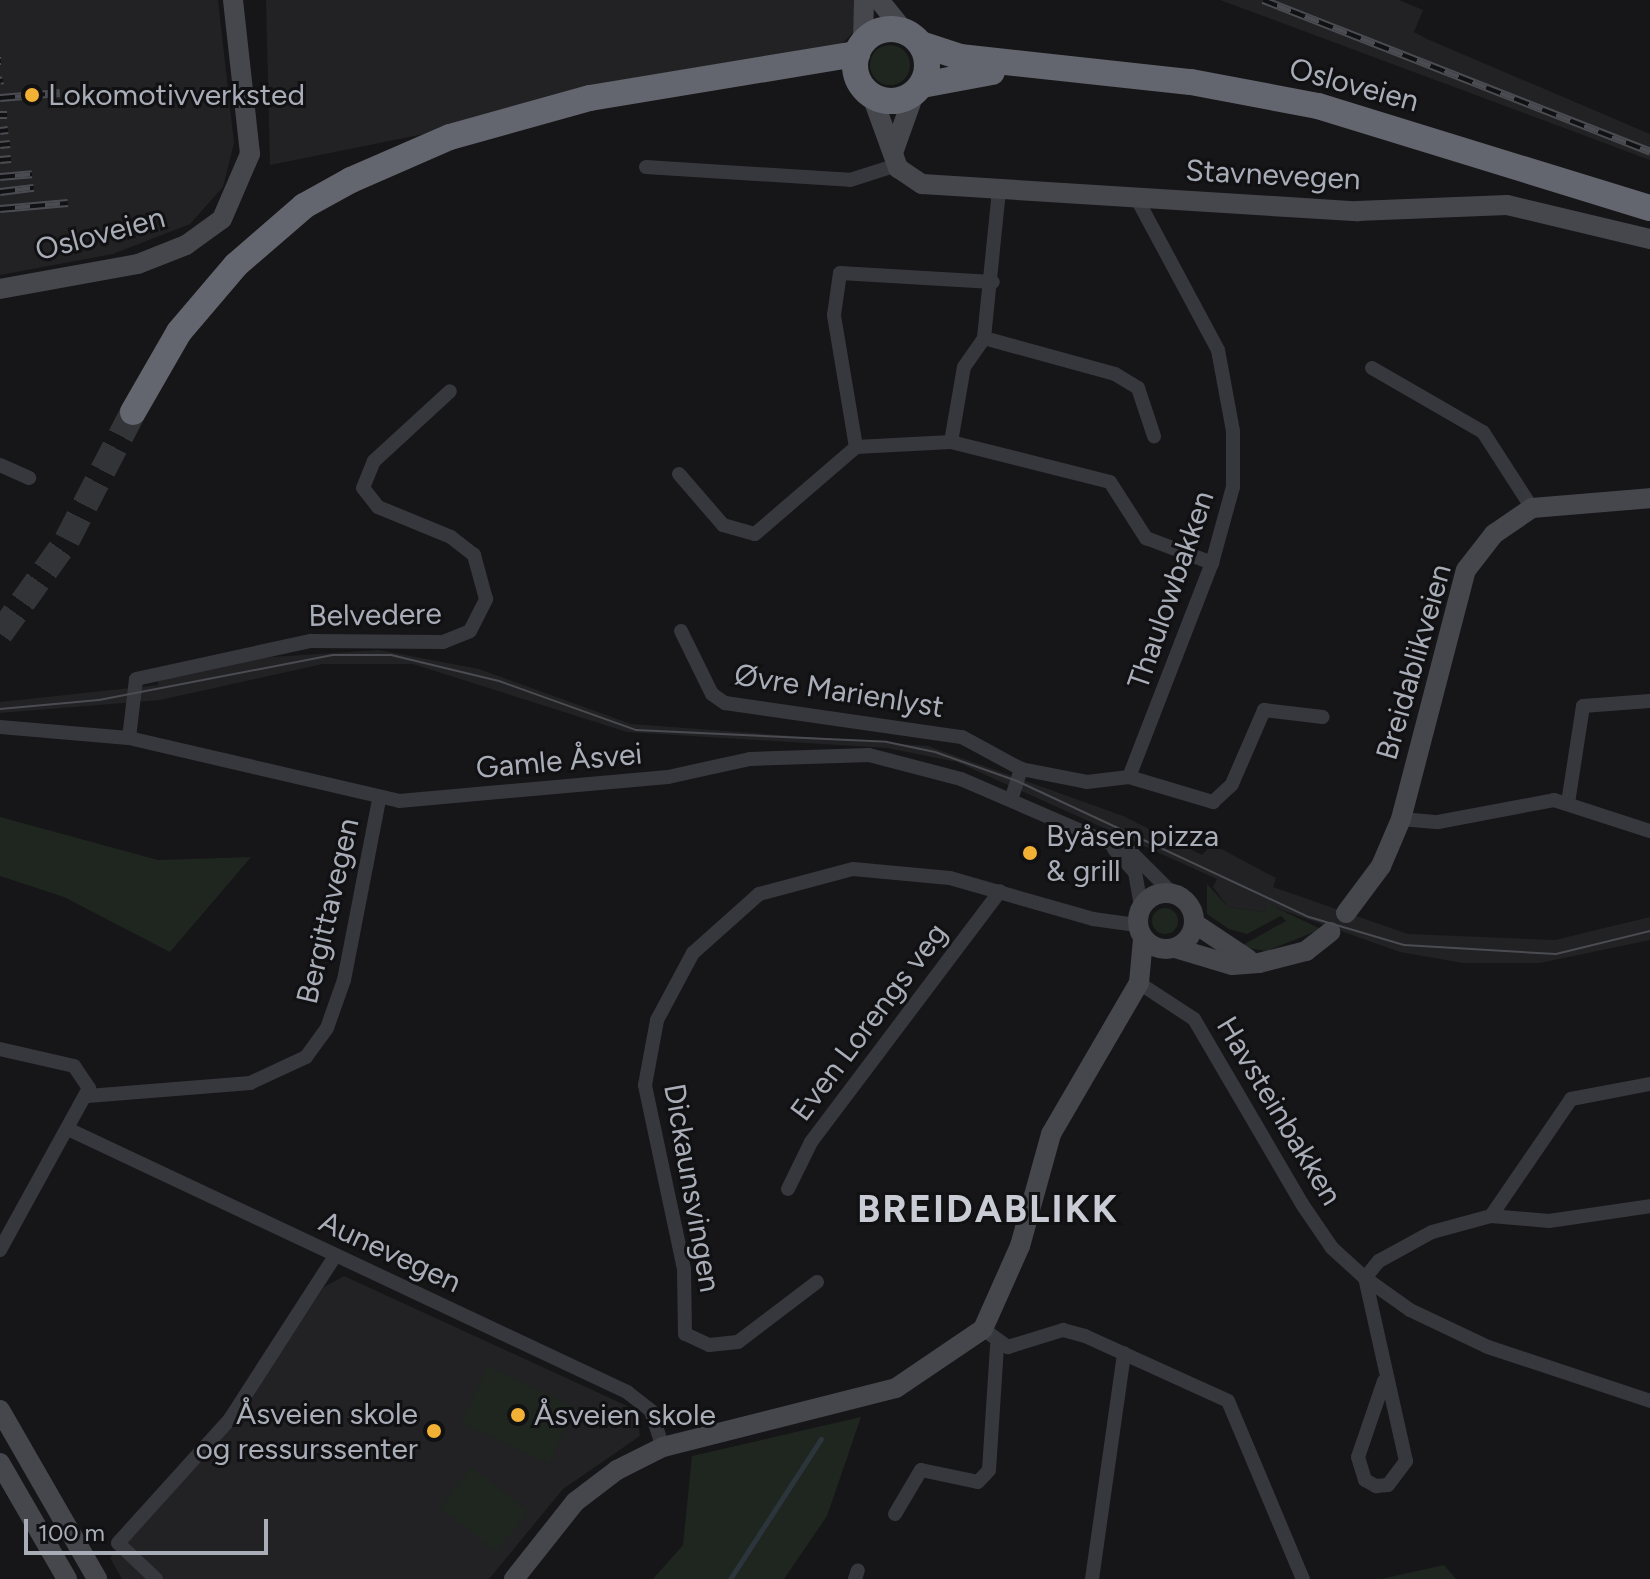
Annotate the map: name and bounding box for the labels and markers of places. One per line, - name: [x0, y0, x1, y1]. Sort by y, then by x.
- place label: Lokomotivverksted: [48, 77, 305, 113]
- marker: Lokomotivverksted: [23, 86, 41, 104]
- place label: Byåsen pizza & grill: [1046, 818, 1219, 888]
- marker: Byåsen pizza & grill: [1021, 844, 1039, 862]
- place label: Åsveien skole og ressurssenter: [195, 1396, 418, 1466]
- place label: Åsveien skole: [534, 1397, 716, 1433]
- marker: Åsveien skole: [509, 1406, 527, 1424]
- marker: Åsveien skole og ressurssenter: [425, 1422, 443, 1440]

